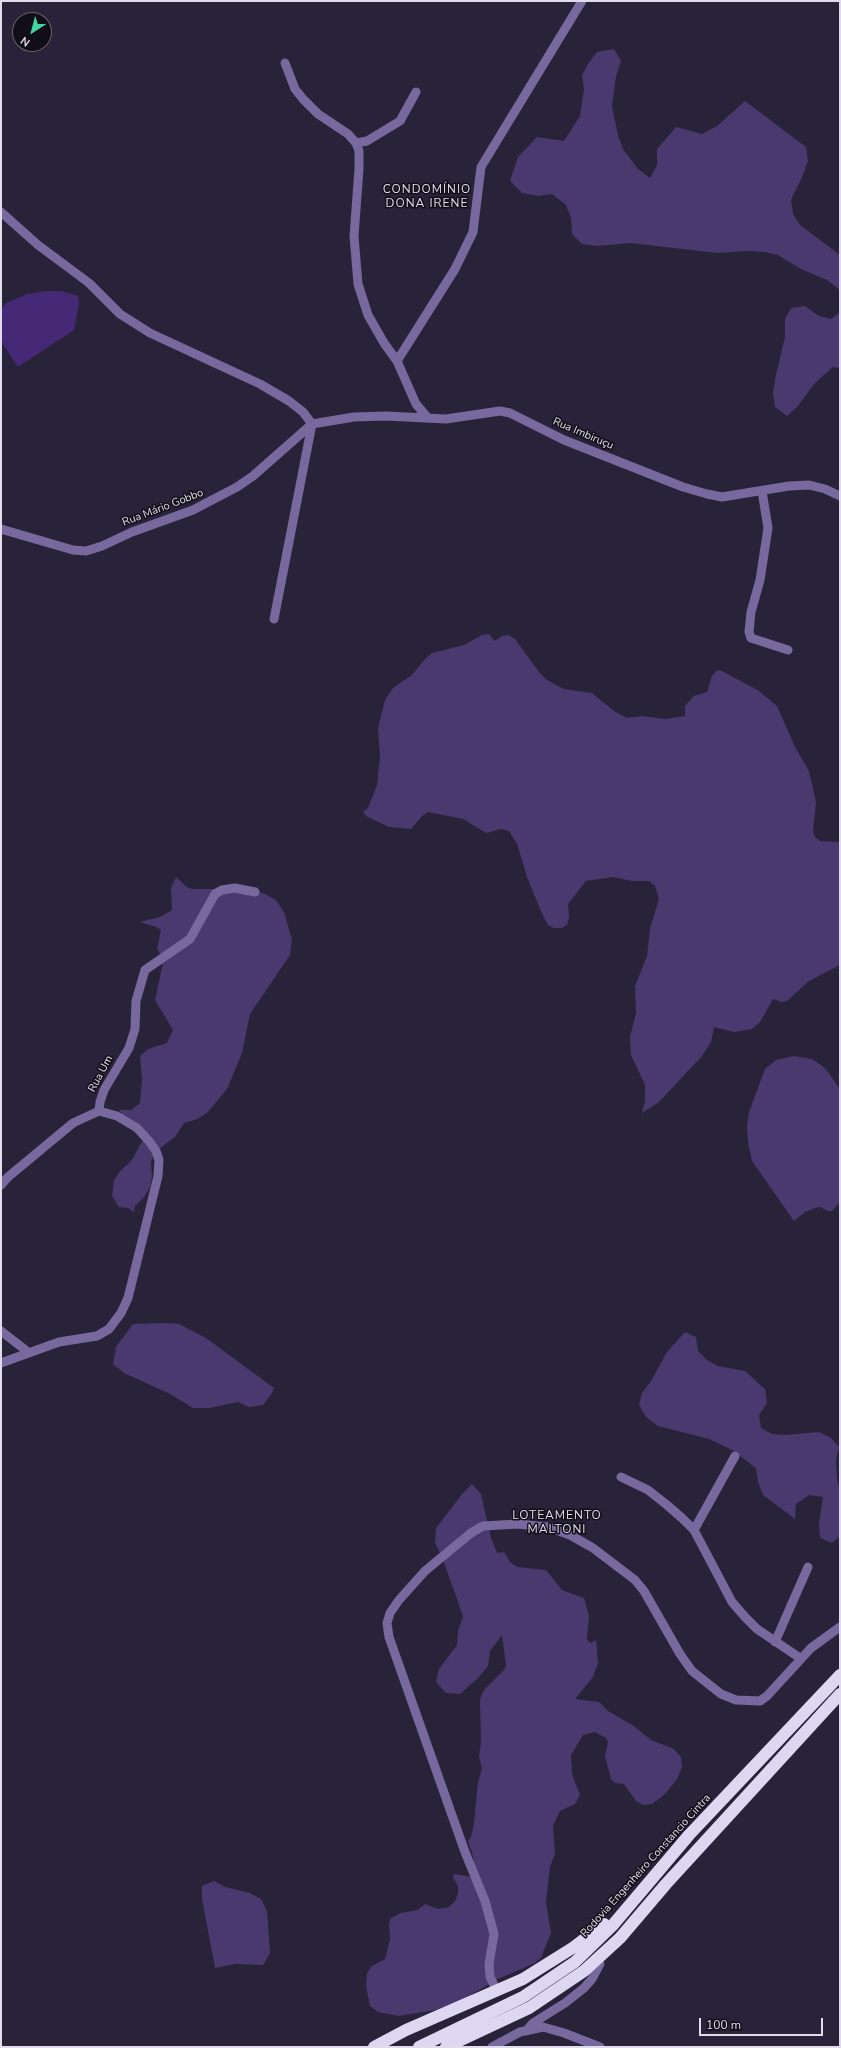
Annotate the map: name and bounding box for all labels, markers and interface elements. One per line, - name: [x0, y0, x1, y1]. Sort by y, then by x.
- north arrow: [12, 12, 52, 52]
- text: N: [18, 33, 33, 50]
- district label: CONDOMÍNIO DONA IRENE: [383, 183, 471, 211]
- street label: Rua Imbiruçu: [551, 415, 615, 453]
- street label: Rua Mário Gobbo: [121, 486, 205, 530]
- street label: Rua Um: [86, 1053, 116, 1095]
- district label: LOTEAMENTO MALTONI: [512, 1509, 602, 1537]
- street label: Rodovia Engenheiro Constancio Cintra: [578, 1792, 714, 1940]
- scale bar: [701, 2010, 825, 2036]
- text: 100 m: [706, 2017, 741, 2033]

